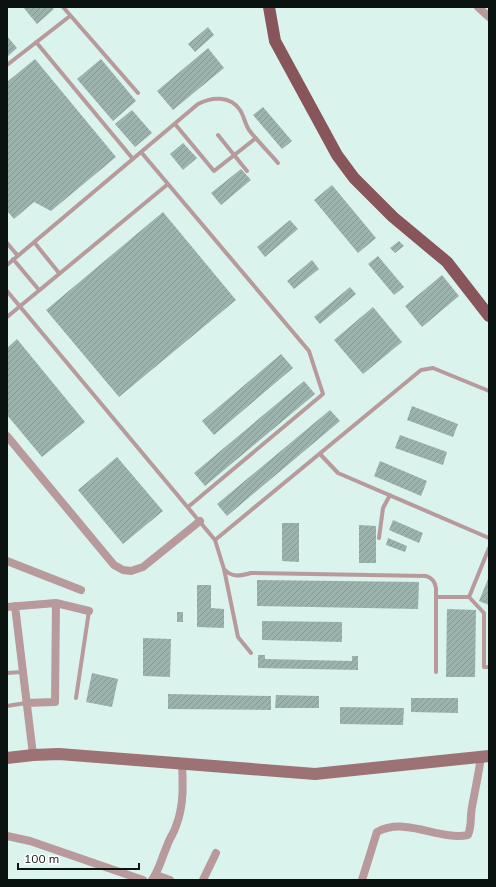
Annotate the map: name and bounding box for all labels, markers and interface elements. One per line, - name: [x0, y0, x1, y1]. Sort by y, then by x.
- scale bar: [18, 845, 139, 871]
- text: 100 m: [24, 851, 59, 866]

